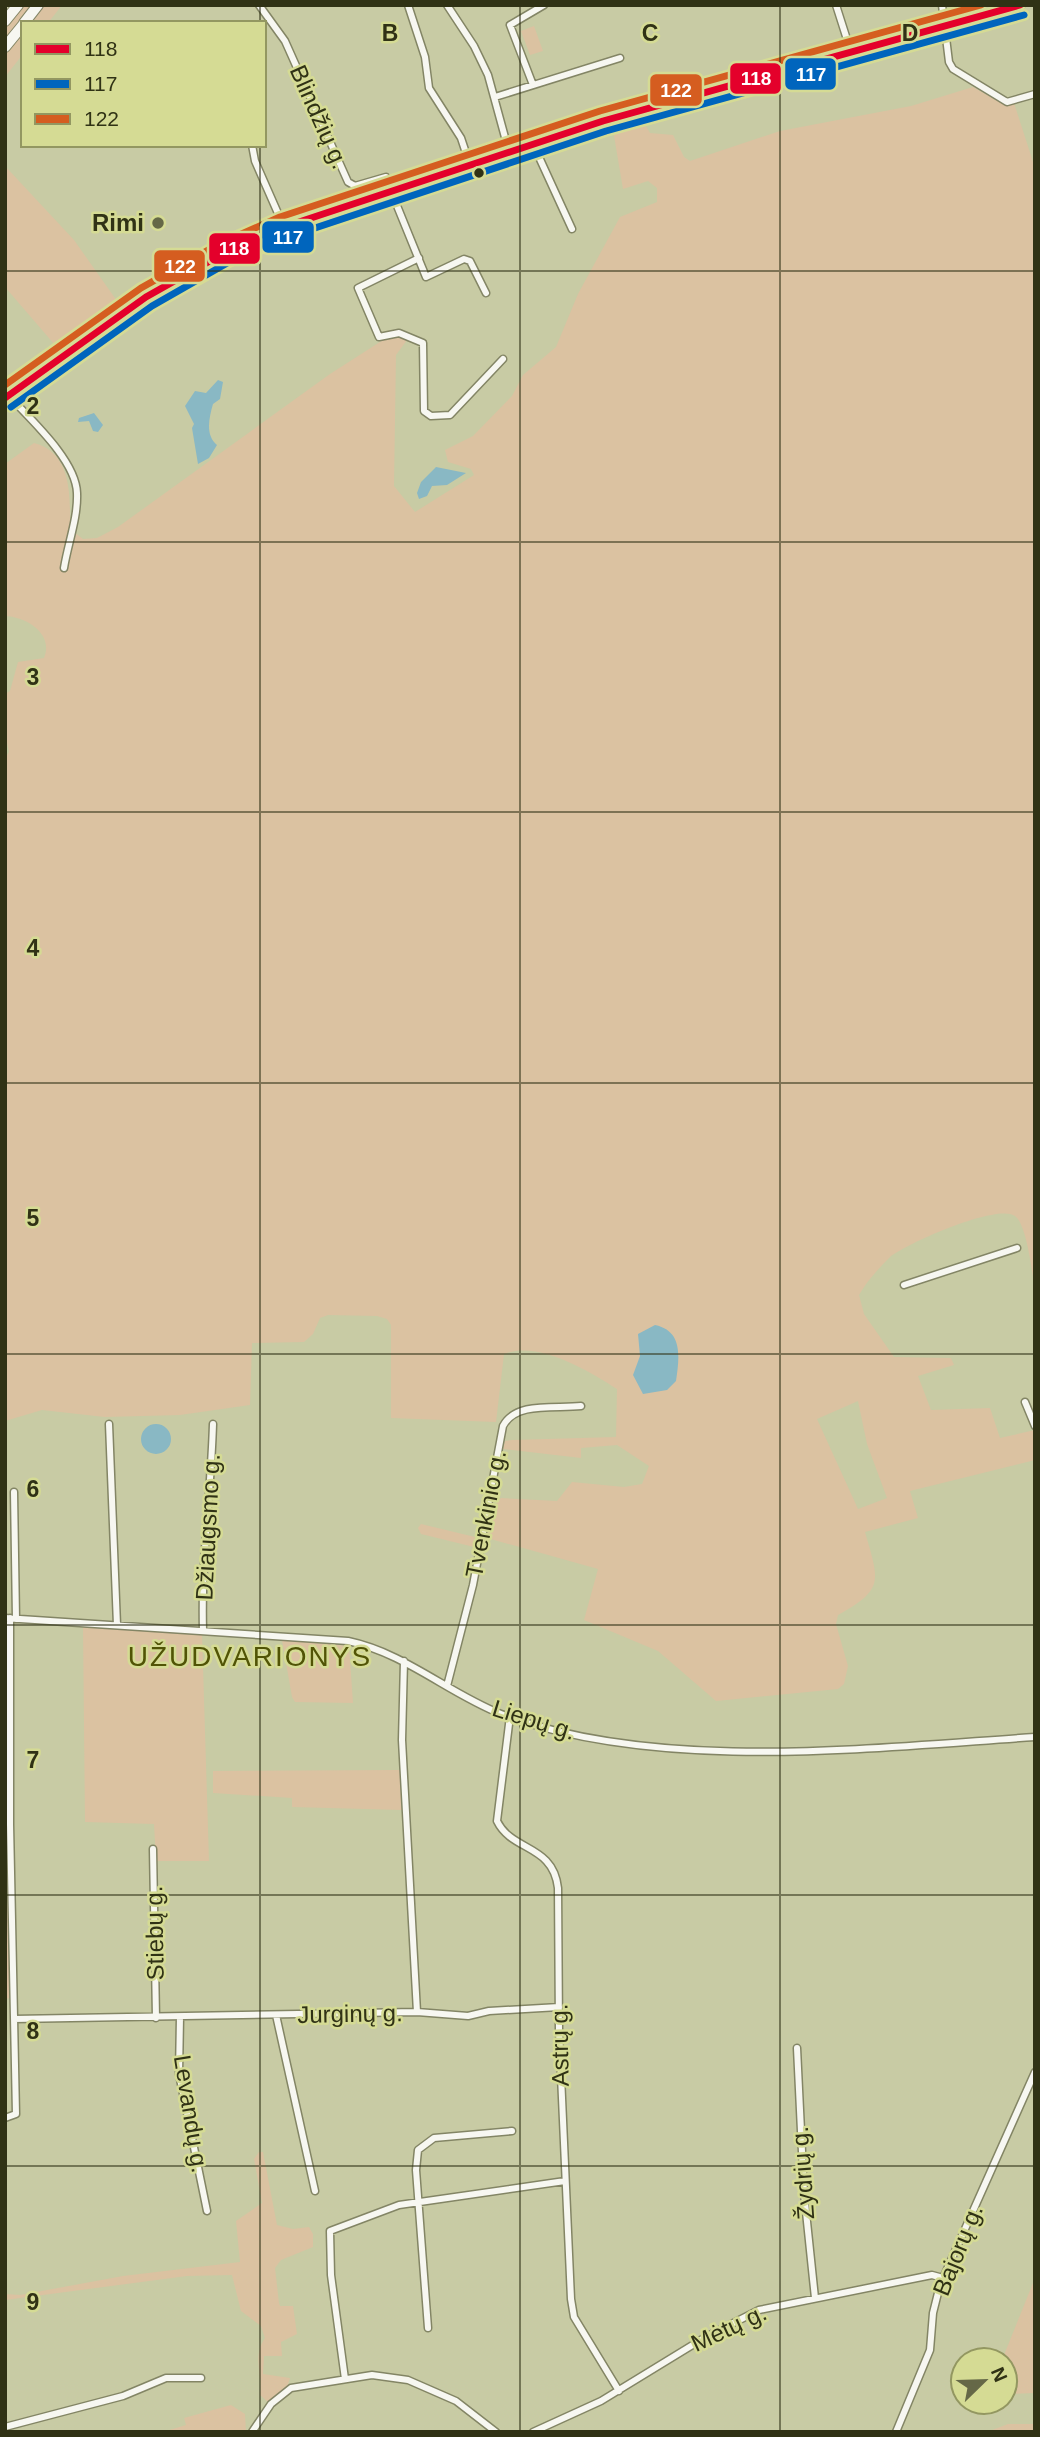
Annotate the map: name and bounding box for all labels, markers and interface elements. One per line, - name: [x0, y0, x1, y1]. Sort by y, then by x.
- text: B: [382, 20, 398, 46]
- text: C: [642, 20, 658, 46]
- text: D: [902, 20, 918, 46]
- legend: [21, 21, 266, 147]
- text: 118: [84, 37, 117, 60]
- line badge: 117: [784, 57, 837, 91]
- street label: Blindžių g.: [285, 61, 354, 173]
- line badge: 118: [729, 62, 782, 95]
- text: 117: [796, 64, 826, 85]
- text: 118: [741, 68, 771, 89]
- text: 117: [84, 72, 117, 95]
- line badge: 122: [649, 73, 703, 107]
- text: 122: [660, 80, 692, 101]
- text: 122: [84, 107, 119, 130]
- unlabelled marker: [472, 166, 486, 180]
- place label: Rimi: [92, 209, 144, 236]
- marker: Rimi: [150, 215, 166, 231]
- line badge: 117: [261, 220, 315, 254]
- text: 117: [273, 227, 303, 248]
- line badge: 118: [208, 232, 261, 265]
- text: 118: [219, 238, 249, 259]
- line badge: 122: [153, 249, 206, 283]
- text: 122: [164, 256, 196, 277]
- text: 2: [27, 393, 39, 419]
- text: 3: [27, 664, 39, 690]
- text: 4: [27, 935, 40, 961]
- text: 5: [27, 1205, 40, 1231]
- street label: Tvenkinio g.: [460, 1448, 511, 1580]
- street label: Džiaugsmo g.: [190, 1453, 225, 1601]
- text: 6: [27, 1476, 39, 1502]
- district label: UŽUDVARIONYS: [128, 1641, 372, 1672]
- street label: Liepų g.: [489, 1694, 579, 1745]
- text: 7: [27, 1747, 39, 1773]
- street label: Stiebų g.: [140, 1885, 169, 1981]
- street label: Jurginų g.: [297, 1999, 403, 2028]
- street label: Astrų g.: [545, 2003, 574, 2087]
- text: 8: [27, 2018, 40, 2044]
- street label: Levandų g.: [169, 2053, 214, 2175]
- street label: Žydrių g.: [786, 2126, 819, 2221]
- street label: Bajorų g.: [927, 2200, 988, 2299]
- text: 9: [27, 2289, 39, 2315]
- street label: Mėtų g.: [687, 2298, 771, 2357]
- north arrow: [949, 2346, 1019, 2416]
- text: N: [987, 2364, 1012, 2385]

